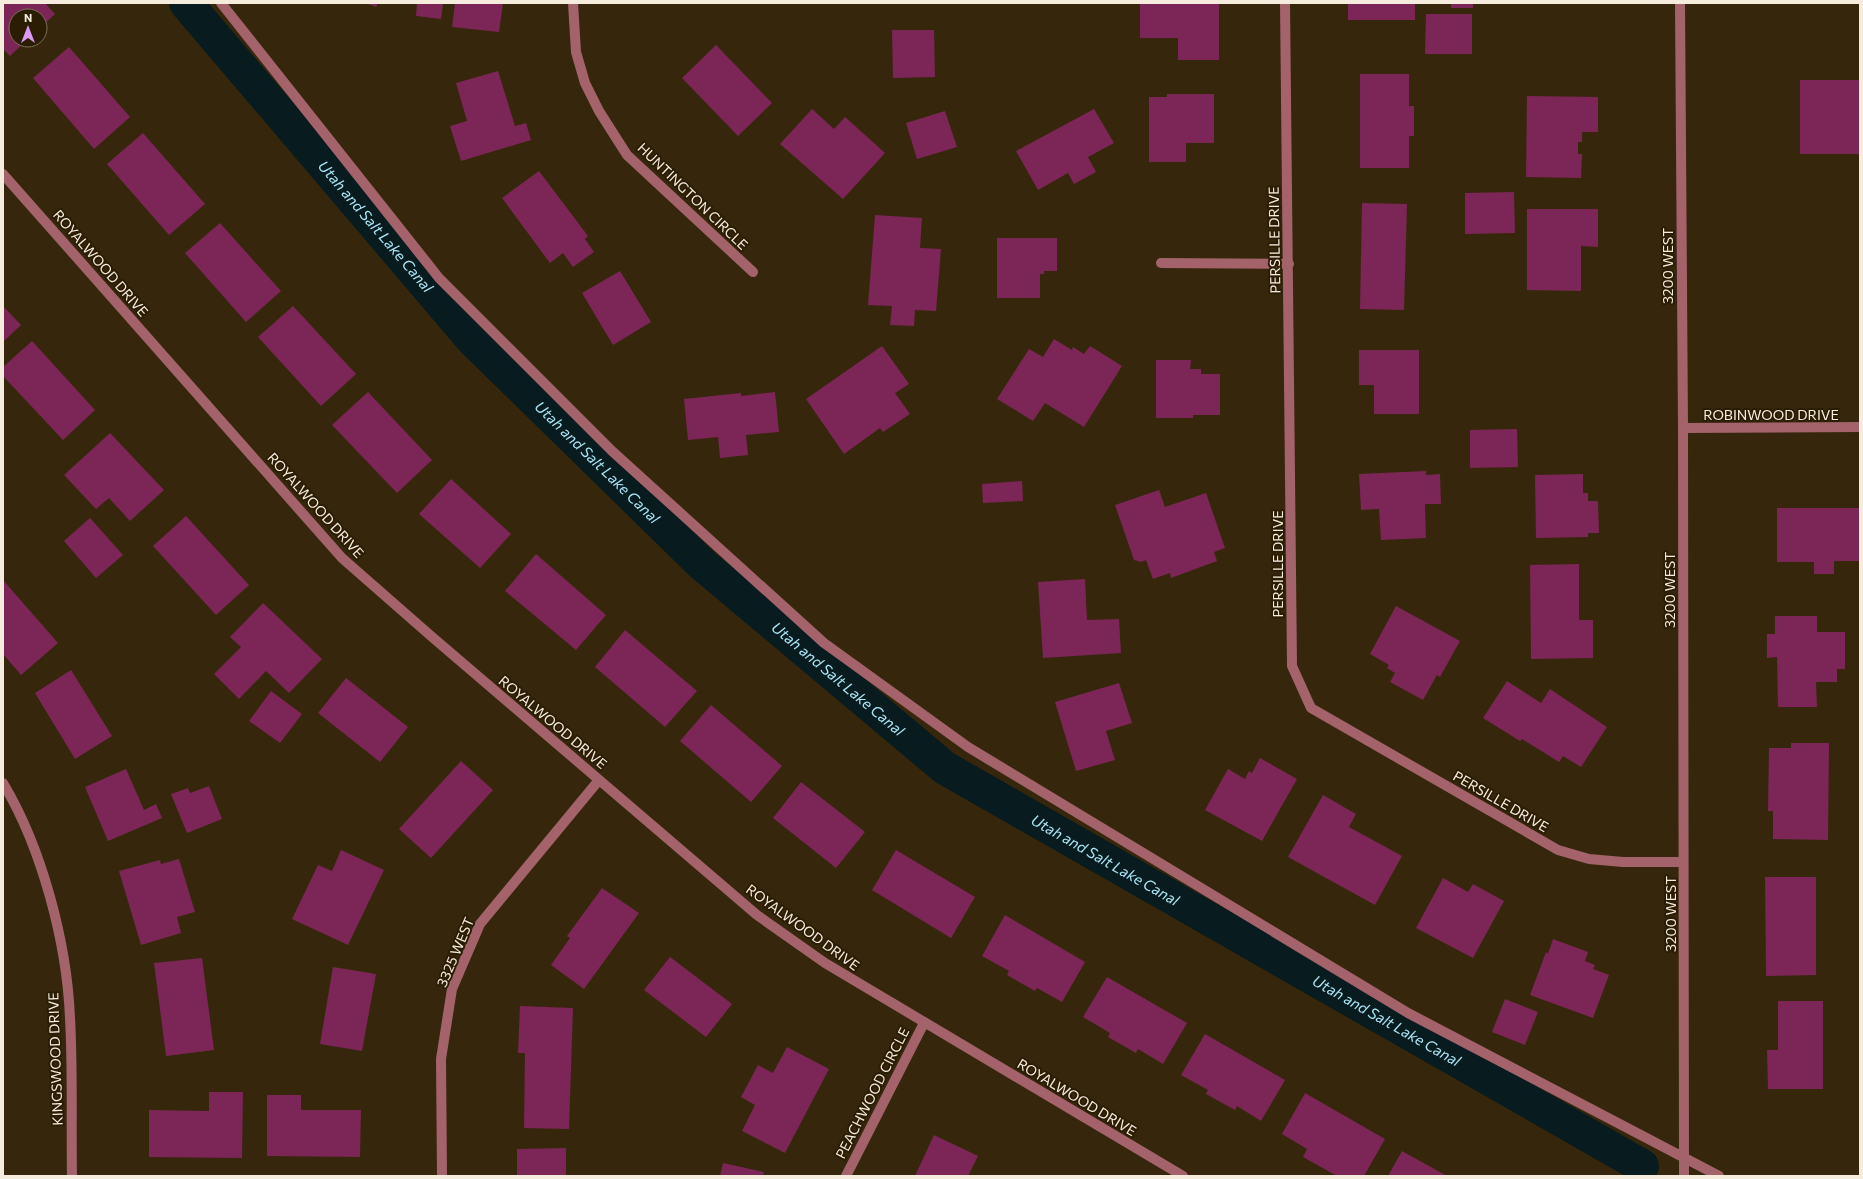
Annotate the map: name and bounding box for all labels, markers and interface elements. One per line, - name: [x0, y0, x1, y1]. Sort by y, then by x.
- north arrow: [8, 8, 48, 48]
- text: N: [24, 11, 32, 24]
- street label: HUNTINGTON CIRCLE: [634, 139, 752, 253]
- water label: Utah and Salt Lake Canal: [315, 157, 438, 297]
- street label: PERSILLE DRIVE: [1265, 186, 1283, 294]
- street label: ROYALWOOD DRIVE: [50, 206, 152, 320]
- street label: 3200 WEST: [1659, 228, 1676, 304]
- water label: Utah and Salt Lake Canal: [531, 397, 665, 528]
- street label: ROBINWOOD DRIVE: [1703, 406, 1839, 423]
- street label: ROYALWOOD DRIVE: [264, 449, 368, 561]
- street label: PERSILLE DRIVE: [1269, 510, 1286, 618]
- street label: 3200 WEST: [1661, 552, 1678, 628]
- water label: Utah and Salt Lake Canal: [768, 618, 909, 740]
- street label: ROYALWOOD DRIVE: [495, 672, 611, 772]
- street label: PERSILLE DRIVE: [1450, 767, 1552, 835]
- water label: Utah and Salt Lake Canal: [1028, 810, 1184, 910]
- street label: 3200 WEST: [1662, 876, 1679, 952]
- street label: ROYALWOOD DRIVE: [743, 880, 863, 974]
- street label: 3325 WEST: [433, 915, 477, 989]
- water label: Utah and Salt Lake Canal: [1310, 971, 1465, 1070]
- street label: KINGSWOOD DRIVE: [44, 992, 66, 1126]
- street label: PEACHWOOD CIRCLE: [832, 1025, 912, 1161]
- street label: ROYALWOOD DRIVE: [1014, 1055, 1140, 1139]

